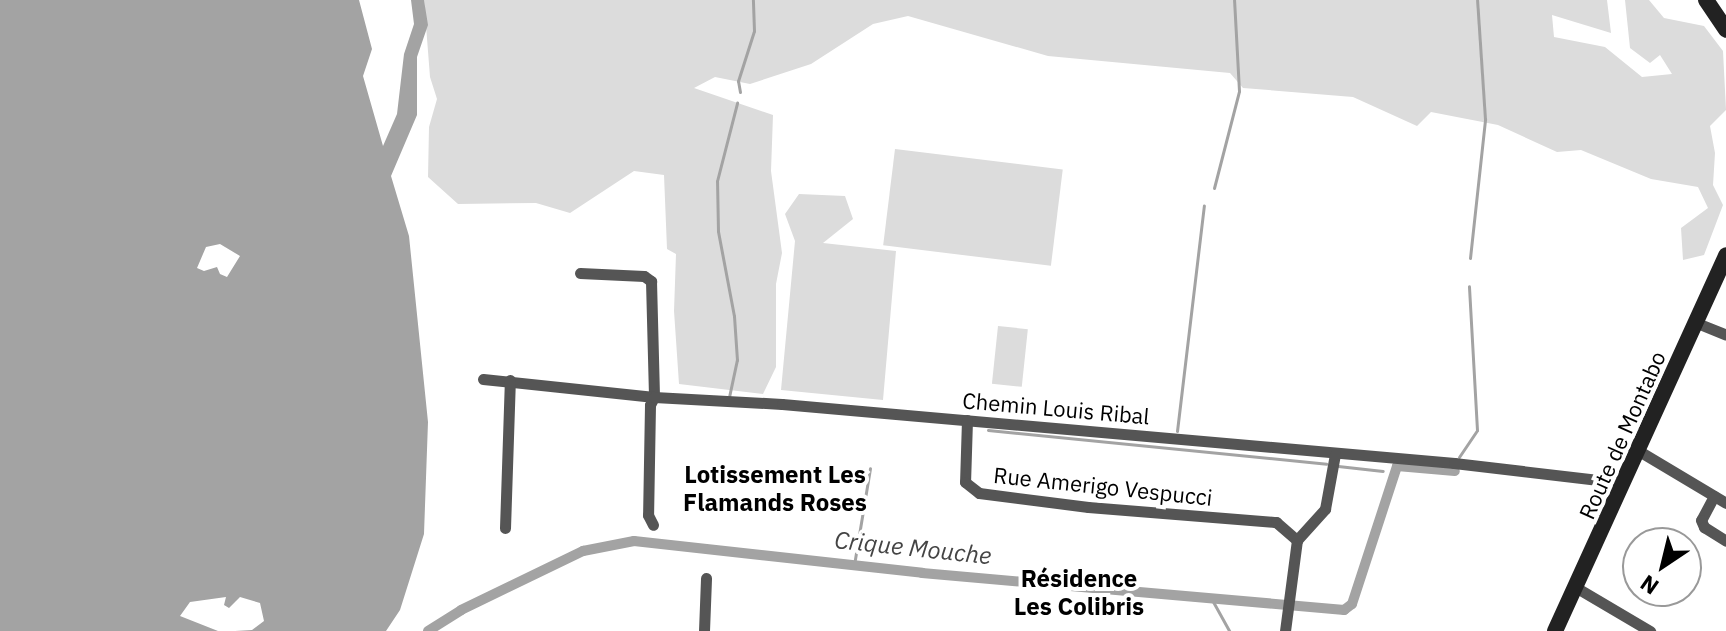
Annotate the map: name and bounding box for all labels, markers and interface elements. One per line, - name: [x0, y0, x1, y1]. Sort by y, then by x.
- street label: Route de Montabo: [1573, 347, 1671, 523]
- street label: Chemin Louis Ribal: [961, 387, 1151, 429]
- district label: Lotissement Les Flamands Roses: [683, 461, 867, 517]
- street label: Rue Amerigo Vespucci: [992, 461, 1214, 511]
- water label: Crique Mouche: [833, 525, 993, 571]
- north arrow: [1622, 527, 1702, 607]
- district label: Résidence Les Colibris: [1014, 565, 1144, 621]
- text: N: [1634, 569, 1664, 602]

